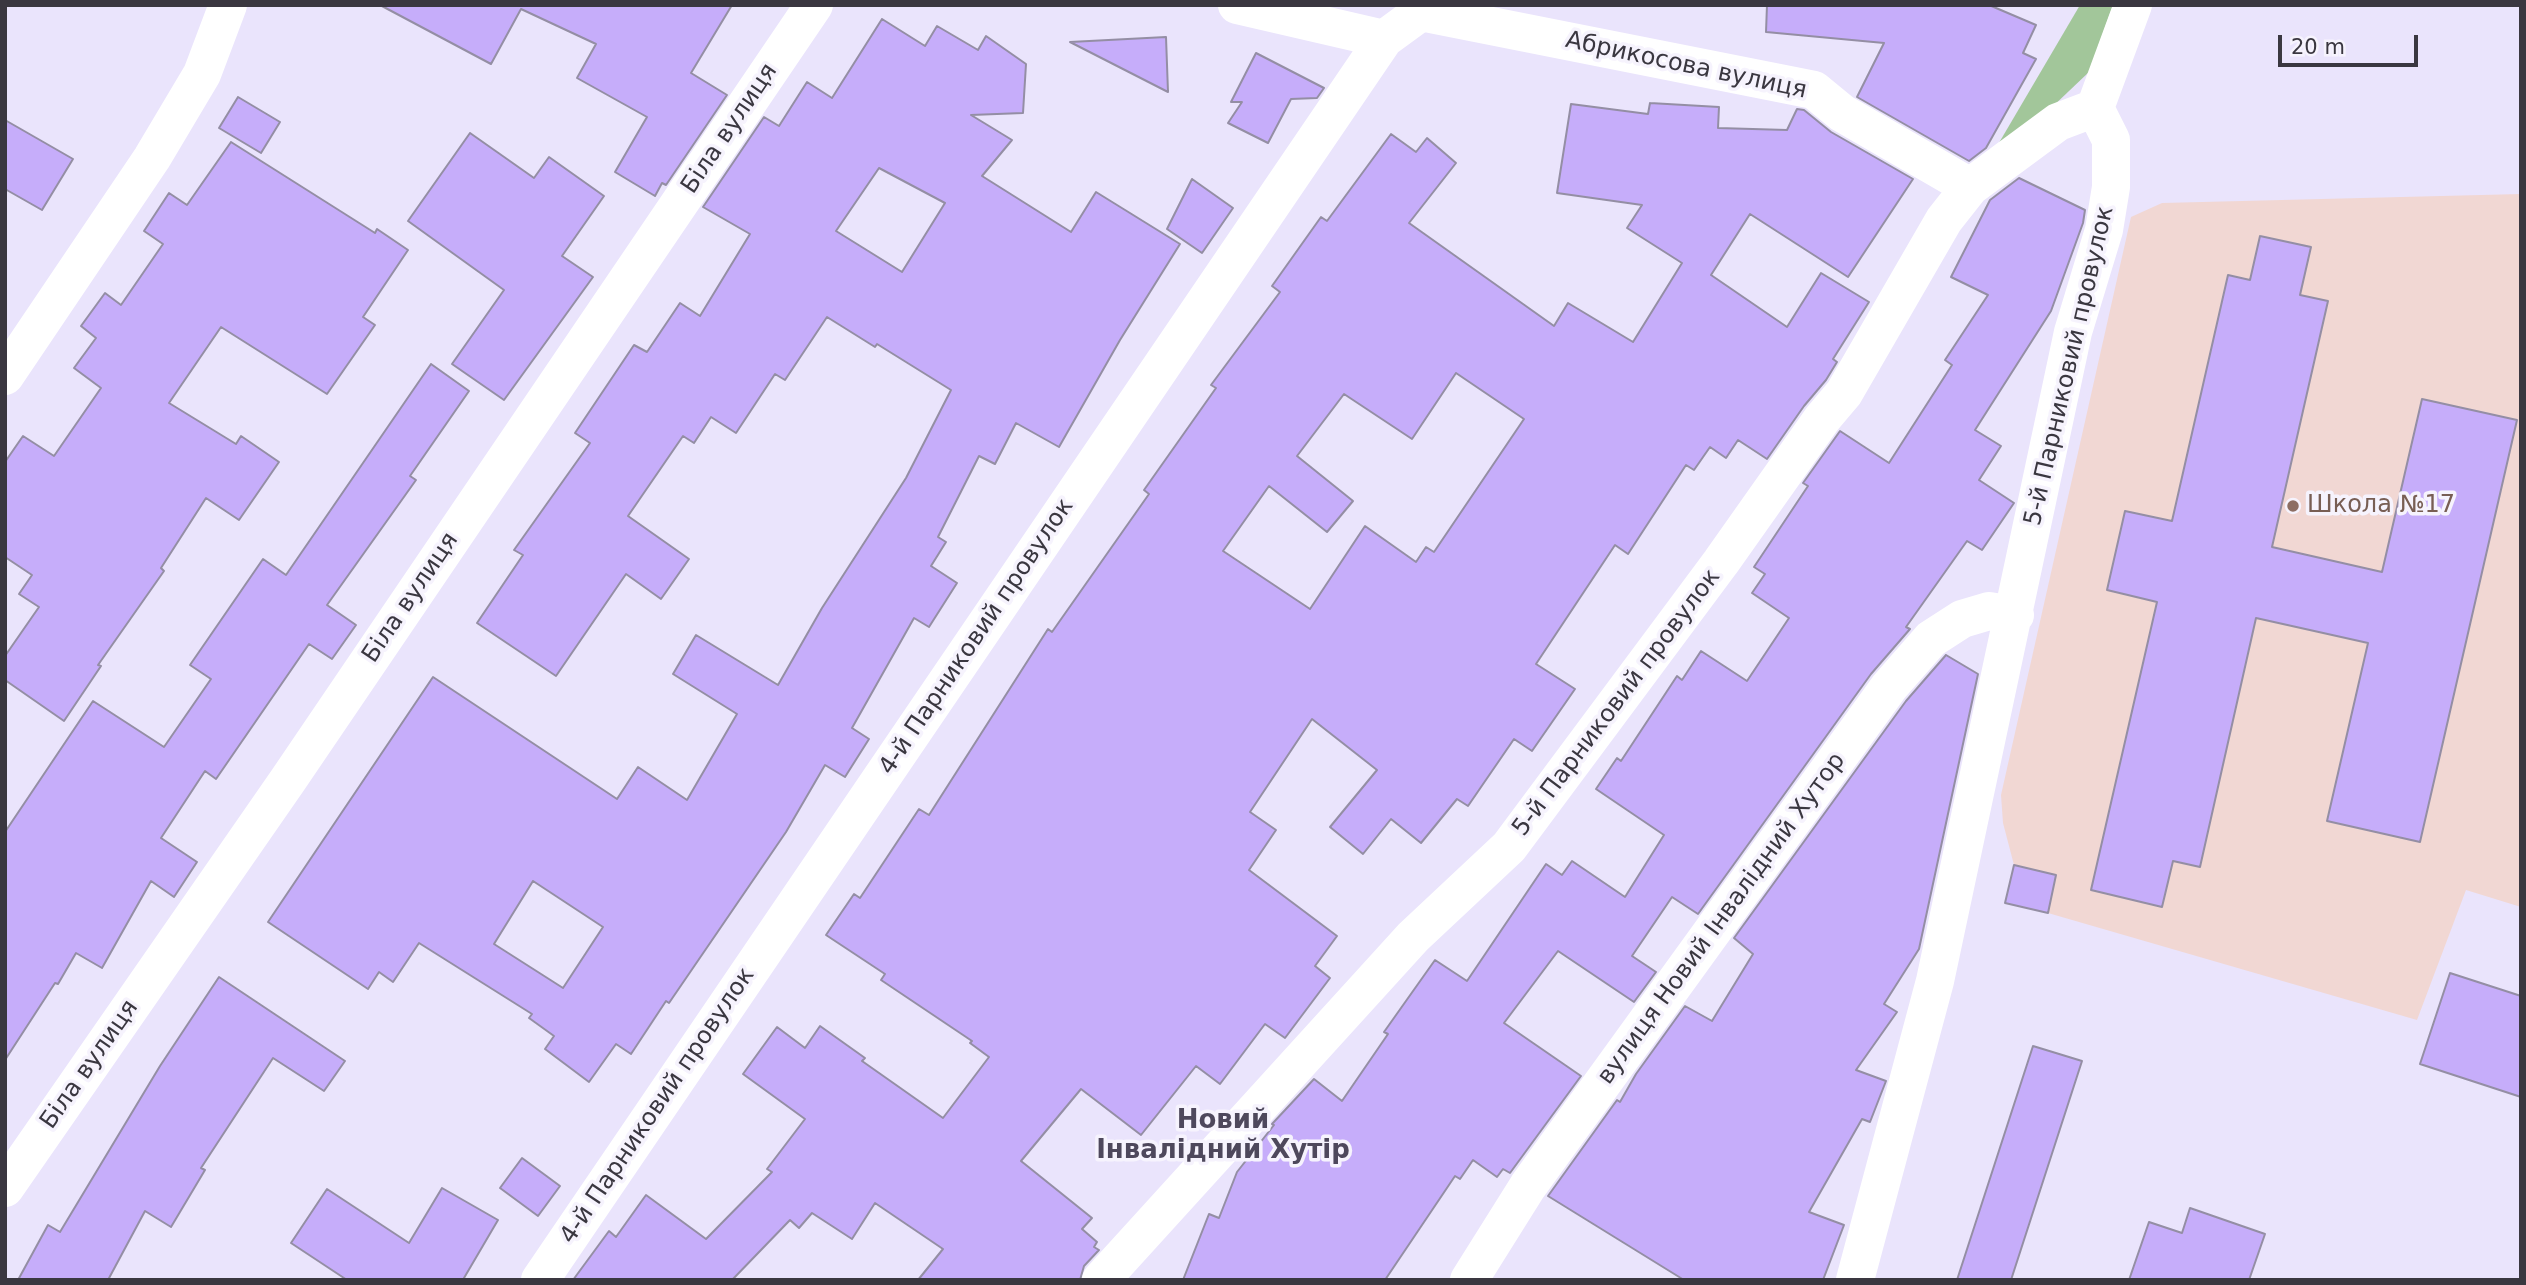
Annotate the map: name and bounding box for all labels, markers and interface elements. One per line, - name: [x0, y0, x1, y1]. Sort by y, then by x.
- scale bar: [2281, 21, 2421, 65]
- street label: Абрикосова вулиця: [1563, 26, 1809, 106]
- text: 20 m: [2291, 35, 2345, 59]
- street label: Біла вулиця: [676, 58, 784, 200]
- street label: 5-й Парниковий провулок: [2019, 203, 2121, 529]
- place label: Школа №17: [2307, 492, 2455, 520]
- street label: 4-й Парниковий провулок: [874, 493, 1080, 781]
- marker: Школа №17: [2285, 498, 2301, 514]
- street label: Біла вулиця: [357, 527, 465, 669]
- street label: 5-й Парниковий провулок: [1507, 564, 1727, 842]
- street label: вулиця Новий Інвалідний Хутор: [1592, 748, 1852, 1090]
- street label: 4-й Парниковий провулок: [555, 962, 761, 1250]
- street label: Біла вулиця: [35, 995, 145, 1135]
- district label: Новий Інвалідний Хутір: [1096, 1105, 1350, 1166]

